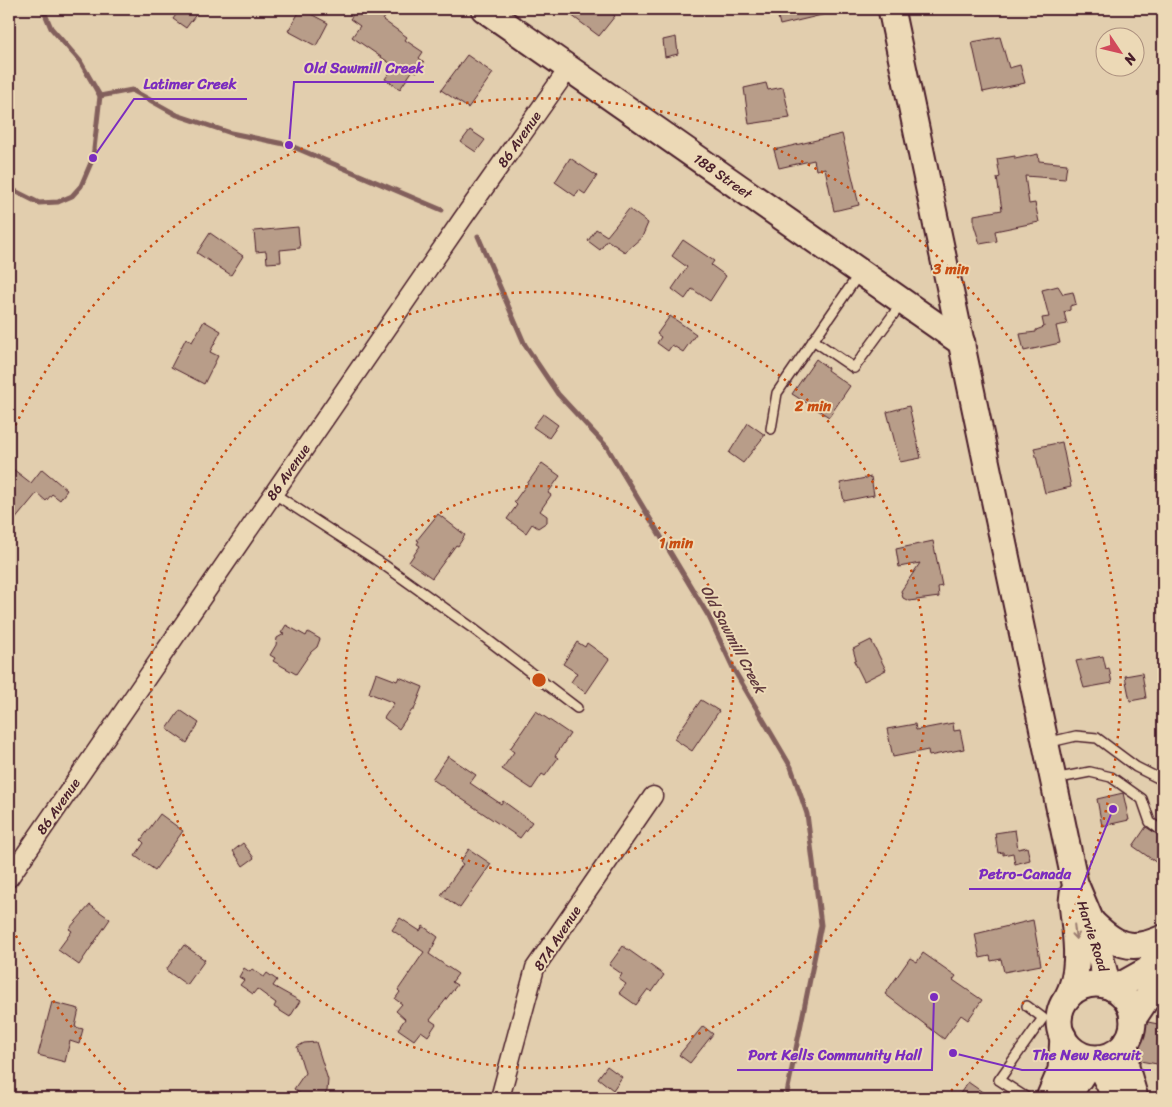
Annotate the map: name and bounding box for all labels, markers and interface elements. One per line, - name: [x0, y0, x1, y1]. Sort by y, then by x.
- north arrow: [1094, 28, 1144, 78]
- text: N: [1117, 47, 1144, 71]
- callout: Old Sawmill Creek: [294, 52, 434, 82]
- text: Old Sawmill Creek: [303, 55, 425, 81]
- callout: Latimer Creek: [134, 69, 247, 99]
- text: Latimer Creek: [144, 71, 237, 97]
- street label: 86 Avenue: [491, 105, 548, 173]
- street label: 188 Street: [688, 147, 759, 207]
- text: 3 min: [932, 256, 970, 282]
- text: 2 min: [794, 393, 832, 419]
- street label: 86 Avenue: [260, 438, 317, 506]
- text: 1 min: [659, 530, 694, 556]
- water label: Old Sawmill Creek: [693, 580, 774, 700]
- centre of rings: [530, 671, 548, 689]
- street label: 86 Avenue: [30, 772, 87, 840]
- callout: Petro-Canada: [969, 859, 1081, 889]
- text: Petro-Canada: [979, 861, 1072, 887]
- street label: Harvie Road: [1069, 897, 1116, 976]
- street label: 87A Avenue: [527, 900, 588, 976]
- one-way arrow: [1070, 923, 1079, 939]
- callout: Port Kells Community Hall: [737, 1040, 932, 1070]
- callout: The New Recruit: [1022, 1040, 1151, 1070]
- text: Port Kells Community Hall: [748, 1042, 923, 1068]
- text: The New Recruit: [1033, 1042, 1142, 1068]

